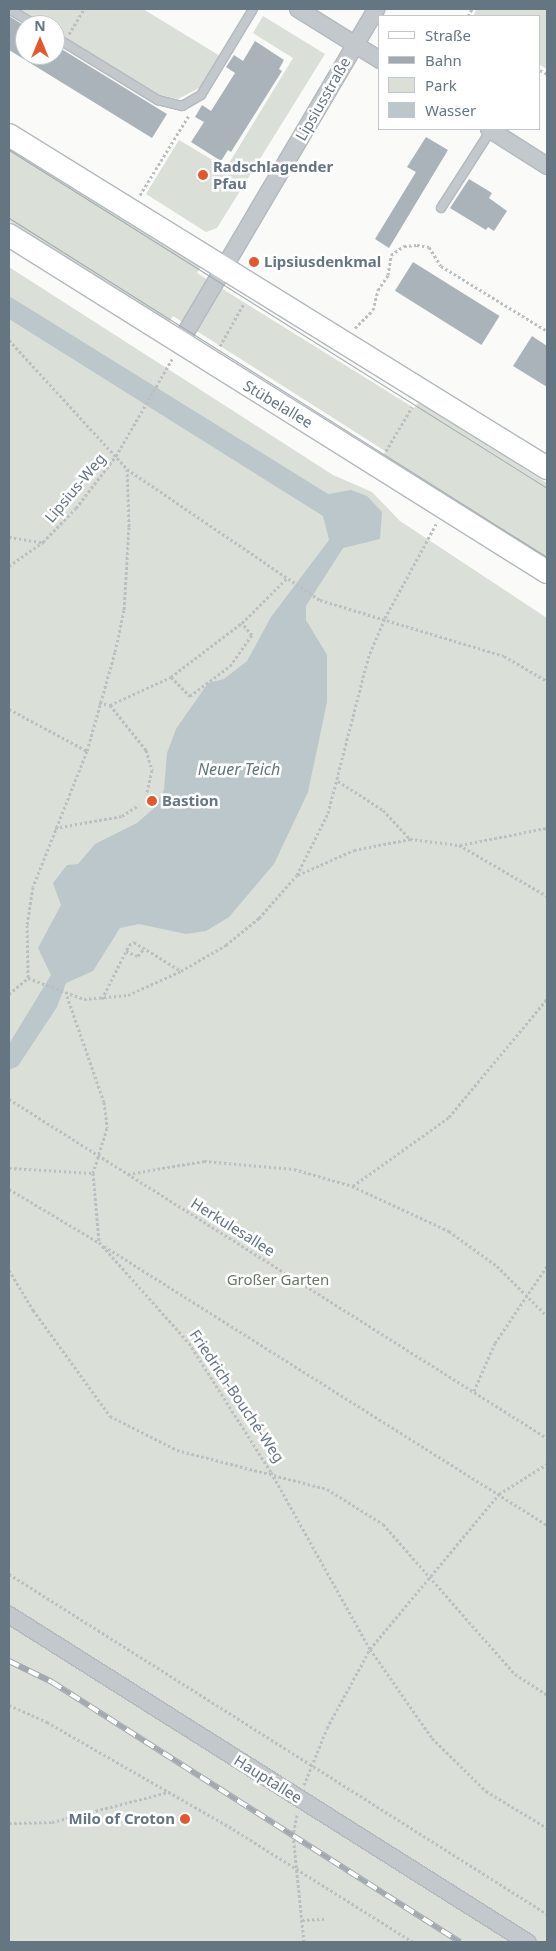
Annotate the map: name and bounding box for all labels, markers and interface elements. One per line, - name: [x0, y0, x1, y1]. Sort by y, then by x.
- north arrow: [15, 15, 65, 65]
- legend: [378, 15, 541, 130]
- text: N: [34, 16, 46, 35]
- text: Straße: [425, 25, 471, 45]
- text: Bahn: [425, 50, 462, 70]
- street label: Lipsiusstraße: [292, 54, 354, 144]
- text: Park: [425, 75, 457, 95]
- text: Wasser: [425, 100, 476, 120]
- place label: Radschlagender Pfau: [213, 157, 333, 192]
- marker: Radschlagender Pfau: [197, 169, 209, 181]
- place label: Lipsiusdenkmal: [264, 253, 381, 271]
- marker: Lipsiusdenkmal: [248, 256, 260, 268]
- street label: Stübelallee: [240, 376, 316, 432]
- street label: Lipsius-Weg: [41, 450, 109, 526]
- water label: Neuer Teich: [198, 759, 280, 779]
- place label: Bastion: [162, 792, 219, 810]
- marker: Bastion: [146, 795, 158, 807]
- street label: Herkulesallee: [188, 1194, 278, 1260]
- park label: Großer Garten: [227, 1271, 329, 1289]
- street label: Friedrich-Bouché-Weg: [186, 1326, 288, 1466]
- street label: Hauptallee: [231, 1751, 305, 1807]
- place label: Milo of Croton: [69, 1810, 175, 1828]
- marker: Milo of Croton: [179, 1813, 191, 1825]

